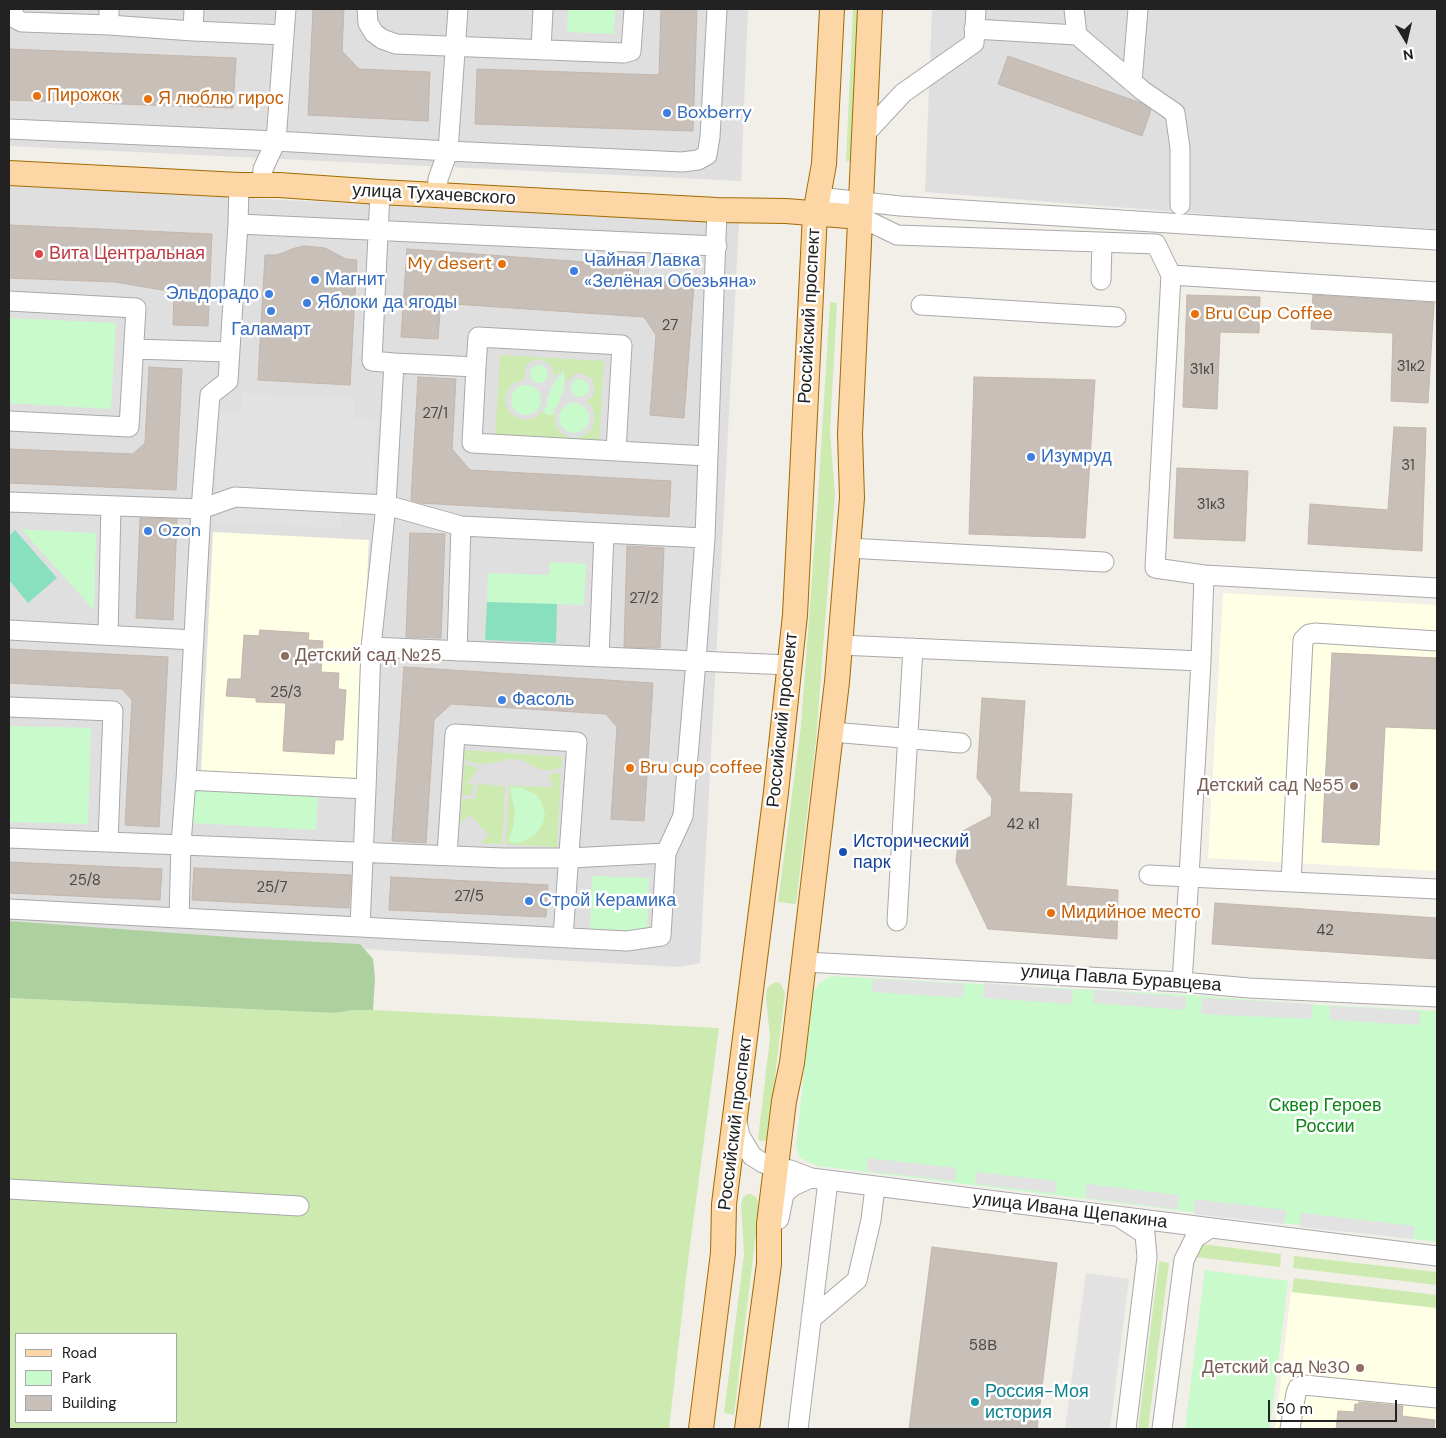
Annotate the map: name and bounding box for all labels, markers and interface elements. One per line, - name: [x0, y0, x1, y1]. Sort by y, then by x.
- north arrow: [1381, 15, 1431, 65]
- text: N: [1402, 45, 1415, 65]
- place label: Пирожок: [47, 85, 120, 107]
- place label: Я люблю гирос: [158, 88, 284, 110]
- marker: Пирожок: [31, 90, 43, 102]
- marker: Я люблю гирос: [142, 93, 154, 105]
- place label: Boxberry: [677, 102, 752, 124]
- marker: Boxberry: [661, 107, 673, 119]
- street label: улица Тухачевского: [352, 180, 516, 210]
- street label: Российский проспект: [795, 228, 825, 404]
- place label: Вита Центральная: [49, 243, 205, 265]
- marker: Вита Центральная: [33, 248, 45, 260]
- place label: Чайная Лавка «Зелёная Обезьяна»: [584, 250, 757, 292]
- place label: My desert: [408, 253, 492, 275]
- marker: My desert: [496, 258, 508, 270]
- marker: Чайная Лавка «Зелёная Обезьяна»: [568, 265, 580, 277]
- place label: Магнит: [325, 269, 385, 291]
- marker: Магнит: [309, 274, 321, 286]
- place label: Эльдорадо: [166, 283, 259, 305]
- marker: Эльдорадо: [263, 288, 275, 300]
- place label: Яблоки да ягоды: [317, 292, 457, 314]
- marker: Яблоки да ягоды: [301, 297, 313, 309]
- place label: Bru Cup Coffee: [1205, 303, 1333, 325]
- marker: Галамарт: [265, 305, 277, 317]
- marker: Bru Cup Coffee: [1189, 308, 1201, 320]
- house number: 27: [662, 317, 678, 335]
- place label: Галамарт: [231, 319, 311, 341]
- house number: 31к2: [1397, 358, 1425, 376]
- house number: 31к1: [1190, 361, 1214, 379]
- house number: 27/1: [422, 405, 448, 423]
- place label: Изумруд: [1041, 446, 1112, 468]
- marker: Изумруд: [1025, 451, 1037, 463]
- house number: 31: [1401, 457, 1415, 475]
- house number: 31к3: [1197, 496, 1225, 514]
- place label: Ozon: [158, 520, 201, 542]
- marker: Ozon: [142, 525, 154, 537]
- house number: 27/2: [629, 590, 659, 608]
- street label: Российский проспект: [763, 631, 803, 809]
- place label: Детский сад №25: [295, 645, 441, 667]
- marker: Детский сад №25: [279, 650, 291, 662]
- house number: 25/3: [270, 684, 302, 702]
- place label: Фасоль: [512, 689, 574, 711]
- marker: Фасоль: [496, 694, 508, 706]
- place label: Bru cup coffee: [640, 757, 763, 779]
- marker: Bru cup coffee: [624, 762, 636, 774]
- place label: Детский сад №55: [1197, 775, 1344, 797]
- marker: Детский сад №55: [1348, 780, 1360, 792]
- house number: 42 к1: [1007, 816, 1039, 834]
- place label: Исторический парк: [853, 831, 969, 874]
- marker: Исторический парк: [837, 846, 849, 858]
- house number: 25/8: [69, 872, 101, 890]
- house number: 25/7: [256, 879, 288, 897]
- house number: 27/5: [454, 888, 484, 906]
- place label: Строй Керамика: [539, 890, 676, 912]
- marker: Строй Керамика: [523, 895, 535, 907]
- place label: Мидийное место: [1061, 902, 1201, 924]
- marker: Мидийное место: [1045, 907, 1057, 919]
- house number: 42: [1316, 922, 1334, 940]
- street label: улица Павла Буравцева: [1020, 961, 1222, 997]
- street label: Российский проспект: [715, 1034, 757, 1212]
- park label: Сквер Героев России: [1268, 1095, 1382, 1138]
- street label: улица Ивана Щепакина: [971, 1188, 1169, 1234]
- legend: [15, 1333, 178, 1423]
- house number: 58В: [969, 1337, 997, 1355]
- text: Road: [62, 1343, 97, 1363]
- place label: Детский сад №30: [1202, 1357, 1350, 1379]
- marker: Детский сад №30: [1354, 1362, 1366, 1374]
- text: Park: [62, 1368, 92, 1388]
- place label: Россия-Моя история: [985, 1381, 1089, 1424]
- scale bar: [1271, 1390, 1400, 1422]
- text: Building: [62, 1393, 117, 1413]
- marker: Россия-Моя история: [969, 1396, 981, 1408]
- text: 50 m: [1276, 1399, 1313, 1419]

